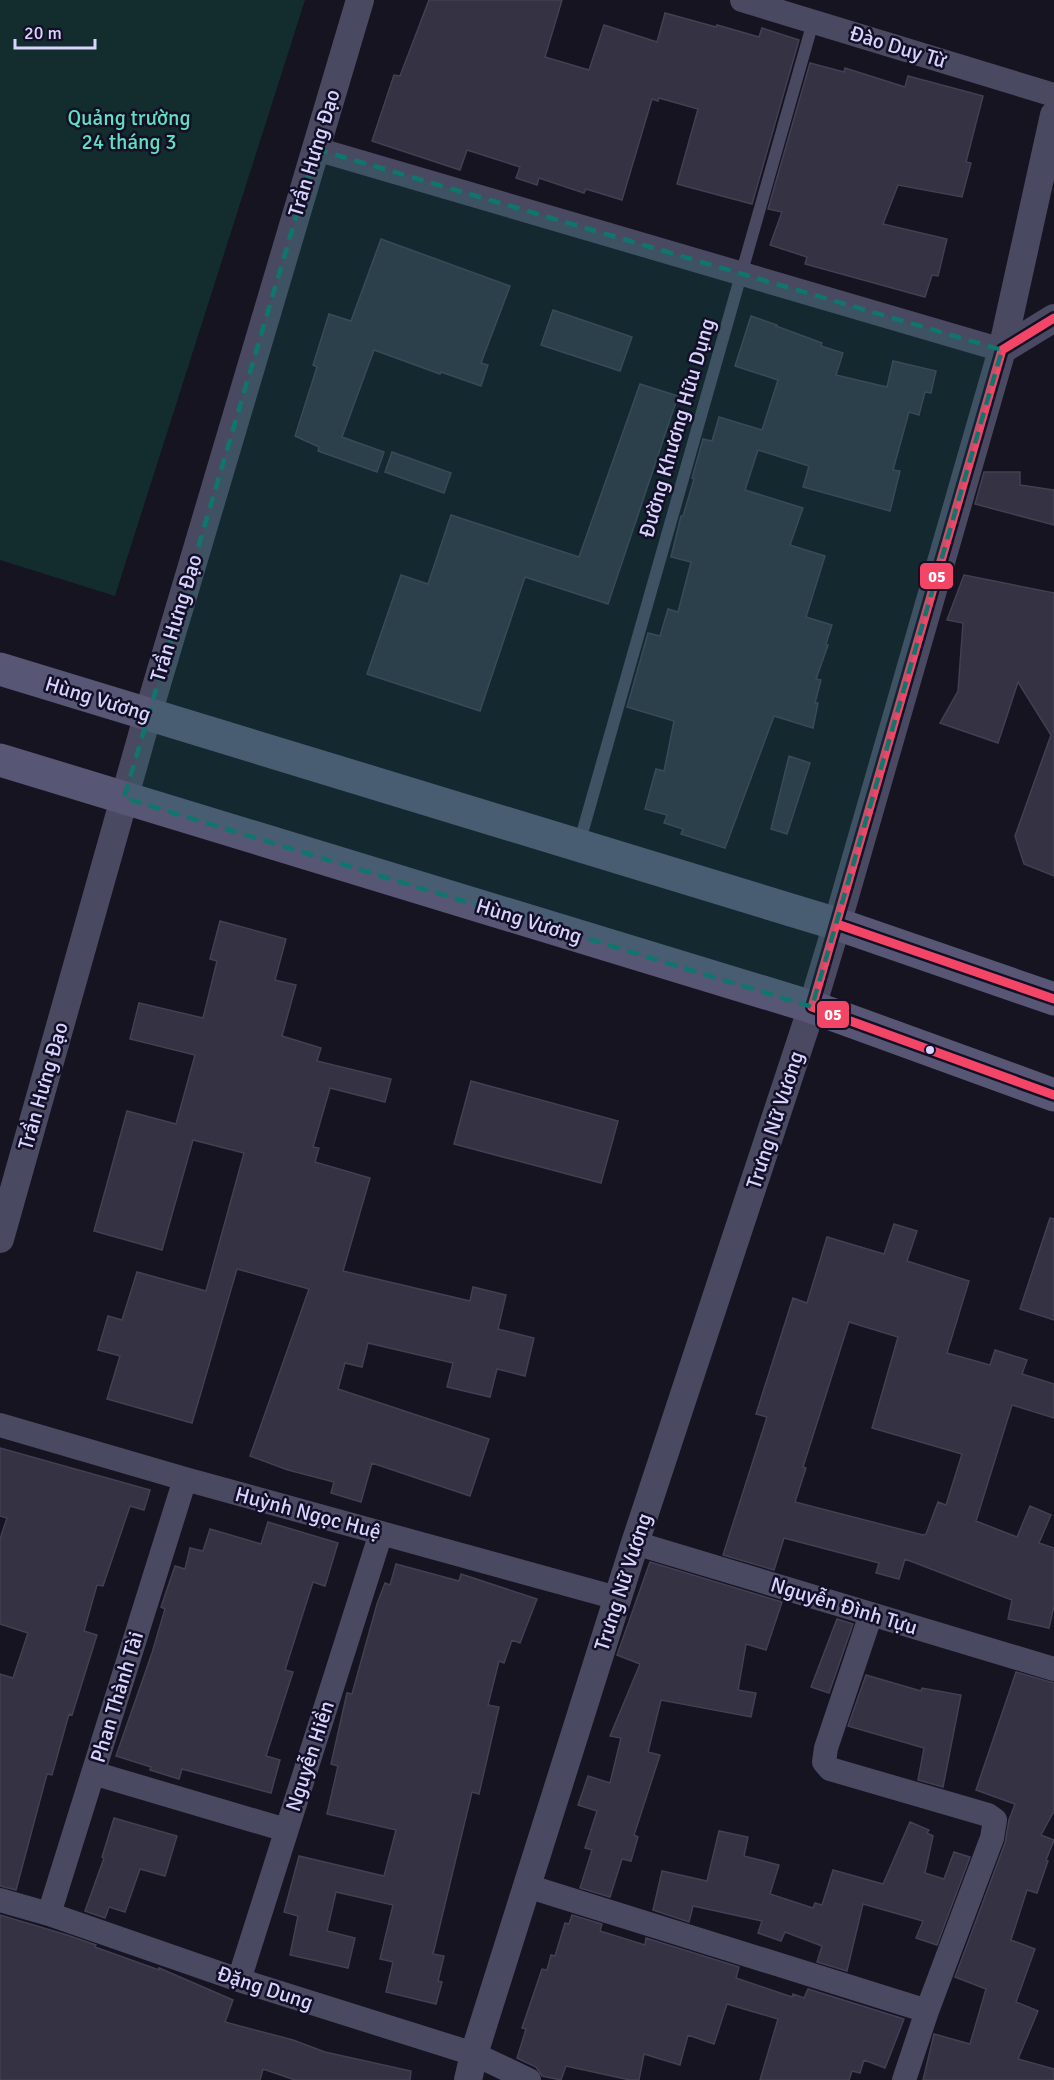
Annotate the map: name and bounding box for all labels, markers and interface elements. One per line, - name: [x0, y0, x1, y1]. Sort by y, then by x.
- scale bar: [15, 12, 94, 50]
- street label: Đào Duy Từ: [846, 20, 951, 74]
- text: 20 m: [24, 22, 62, 44]
- street label: Trần Hưng Đạo: [282, 86, 346, 220]
- park label: Quảng trường 24 tháng 3: [67, 105, 191, 155]
- street label: Đường Khương Hữu Dụng: [633, 315, 721, 541]
- street label: Trần Hưng Đạo: [144, 551, 208, 685]
- line badge: 05: [919, 562, 954, 590]
- text: 05: [928, 567, 946, 587]
- street label: Hùng Vương: [42, 671, 154, 727]
- street label: Hùng Vương: [473, 893, 585, 949]
- line badge: 05: [816, 1000, 850, 1029]
- text: 05: [824, 1005, 842, 1025]
- street label: Trần Hưng Đạo: [12, 1019, 74, 1153]
- unlabelled marker: [924, 1044, 936, 1056]
- street label: Trưng Nữ Vương: [741, 1048, 809, 1192]
- street label: Huỳnh Ngọc Huệ: [232, 1481, 384, 1545]
- street label: Trưng Nữ Vương: [589, 1510, 657, 1654]
- street label: Nguyễn Đình Tựu: [767, 1571, 921, 1641]
- street label: Phan Thành Tài: [85, 1628, 149, 1766]
- street label: Nguyễn Hiền: [280, 1697, 340, 1815]
- street label: Đặng Dung: [214, 1960, 316, 2016]

